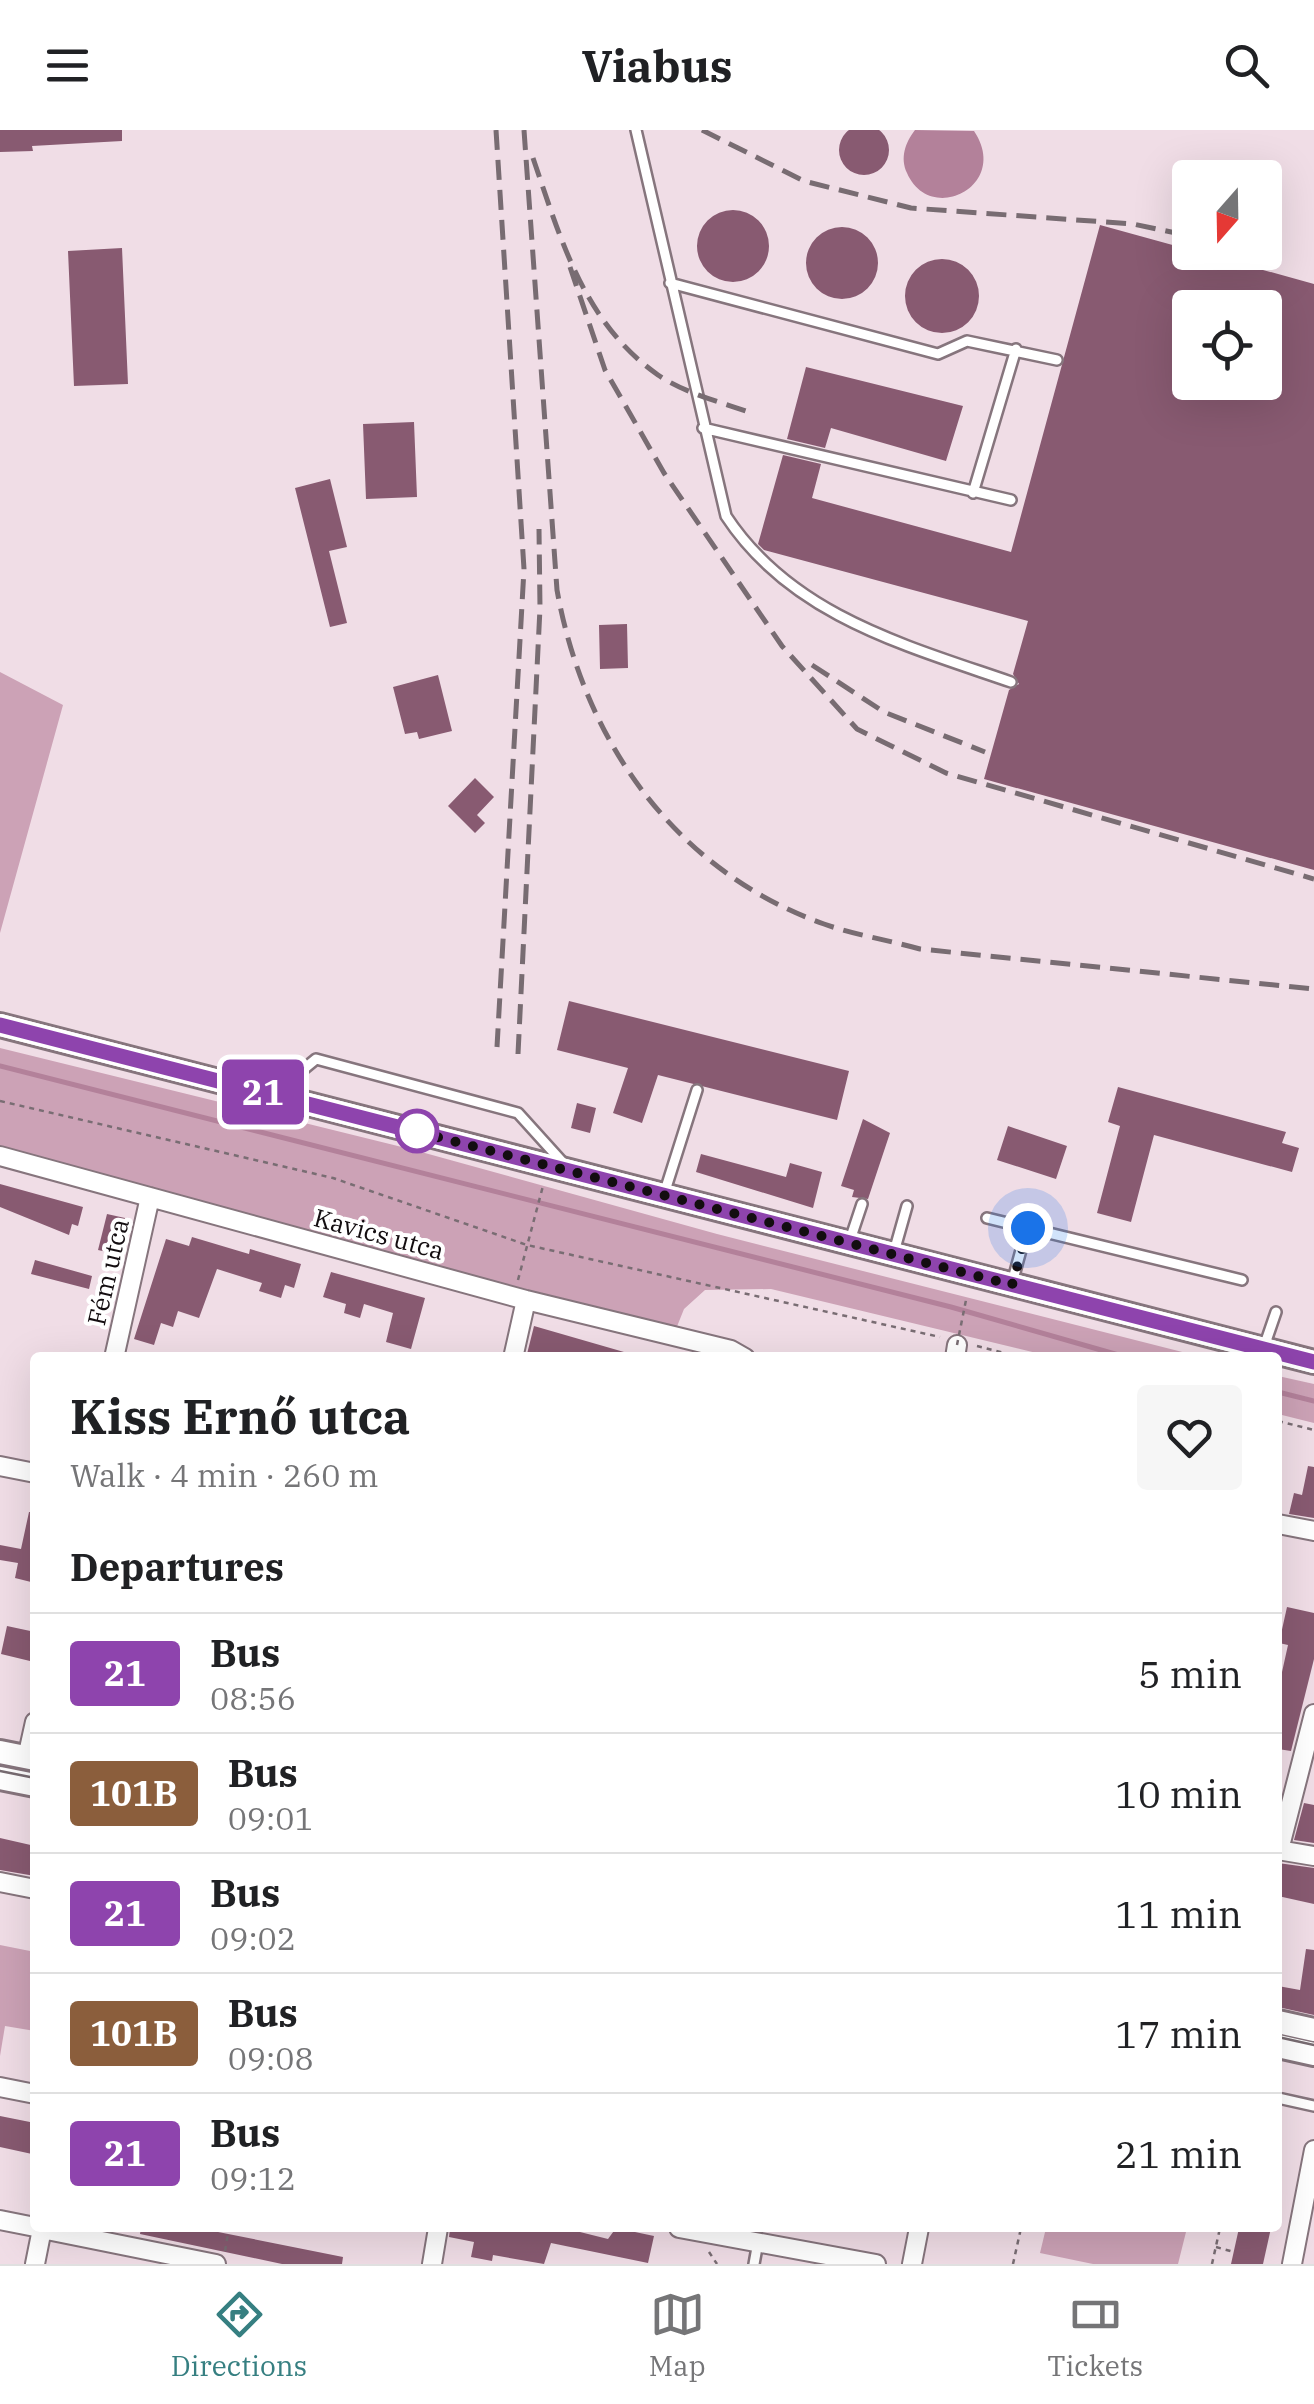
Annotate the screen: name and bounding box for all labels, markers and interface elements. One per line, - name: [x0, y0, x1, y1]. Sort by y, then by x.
- text: Viabus: [581, 36, 733, 94]
- icon: menu: [40, 38, 95, 93]
- icon: search: [1219, 38, 1274, 93]
- north arrow: [1172, 160, 1282, 270]
- map controls: [1172, 160, 1282, 400]
- button: locate: [1172, 290, 1282, 400]
- line badge: 21: [218, 1060, 308, 1124]
- text: 21: [242, 1069, 284, 1115]
- unlabelled marker: [396, 1110, 438, 1152]
- street label: Kavics utca: [310, 1200, 448, 1267]
- your location: [1003, 1203, 1053, 1253]
- street label: Fém utca: [79, 1215, 136, 1328]
- text: Kiss Ernő utca: [70, 1385, 411, 1447]
- button: heart: [1137, 1385, 1242, 1490]
- text: Walk · 4 min · 260 m: [70, 1454, 378, 1496]
- text: Departures: [70, 1542, 284, 1591]
- text: Bus: [210, 1628, 280, 1677]
- text: 5 min: [1138, 1649, 1242, 1698]
- text: 21: [104, 1650, 146, 1696]
- text: 08:56: [210, 1677, 296, 1719]
- text: Bus: [228, 1748, 298, 1797]
- text: 10 min: [1115, 1769, 1242, 1818]
- text: 101B: [90, 1770, 178, 1816]
- text: 09:01: [228, 1797, 314, 1839]
- text: Bus: [210, 1868, 280, 1917]
- text: 11 min: [1115, 1889, 1242, 1938]
- text: 21: [104, 1890, 146, 1936]
- text: 09:02: [210, 1917, 296, 1959]
- text: Bus: [228, 1988, 298, 2037]
- text: 17 min: [1115, 2009, 1242, 2058]
- text: 101B: [90, 2010, 178, 2056]
- text: 09:08: [228, 2037, 314, 2079]
- text: Bus: [210, 2108, 280, 2157]
- text: 21 min: [1115, 2129, 1242, 2178]
- text: 21: [104, 2130, 146, 2176]
- text: 09:12: [210, 2157, 296, 2199]
- tab: Directions: [171, 2287, 307, 2384]
- tab: Map: [649, 2287, 706, 2384]
- tab: Tickets: [1047, 2287, 1143, 2384]

